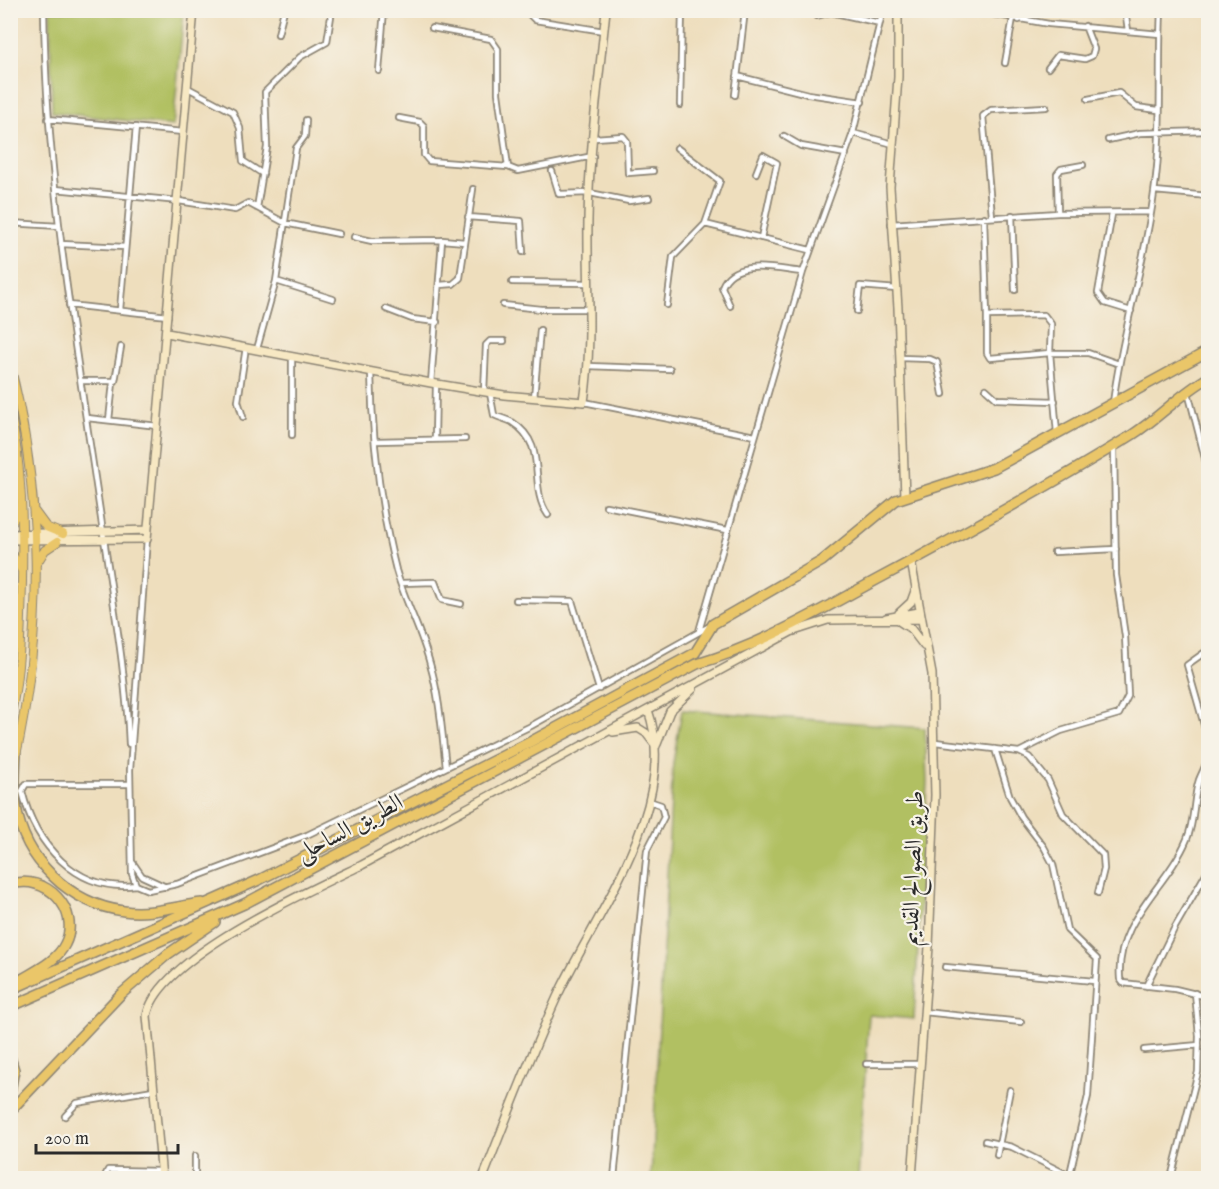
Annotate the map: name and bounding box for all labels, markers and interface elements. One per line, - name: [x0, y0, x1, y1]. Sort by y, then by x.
- street label: الطريق الساحلى: [291, 787, 409, 870]
- street label: طريق الصوالح القديم: [895, 790, 936, 946]
- scale bar: [36, 1117, 178, 1155]
- text: 200 m: [45, 1128, 89, 1151]

